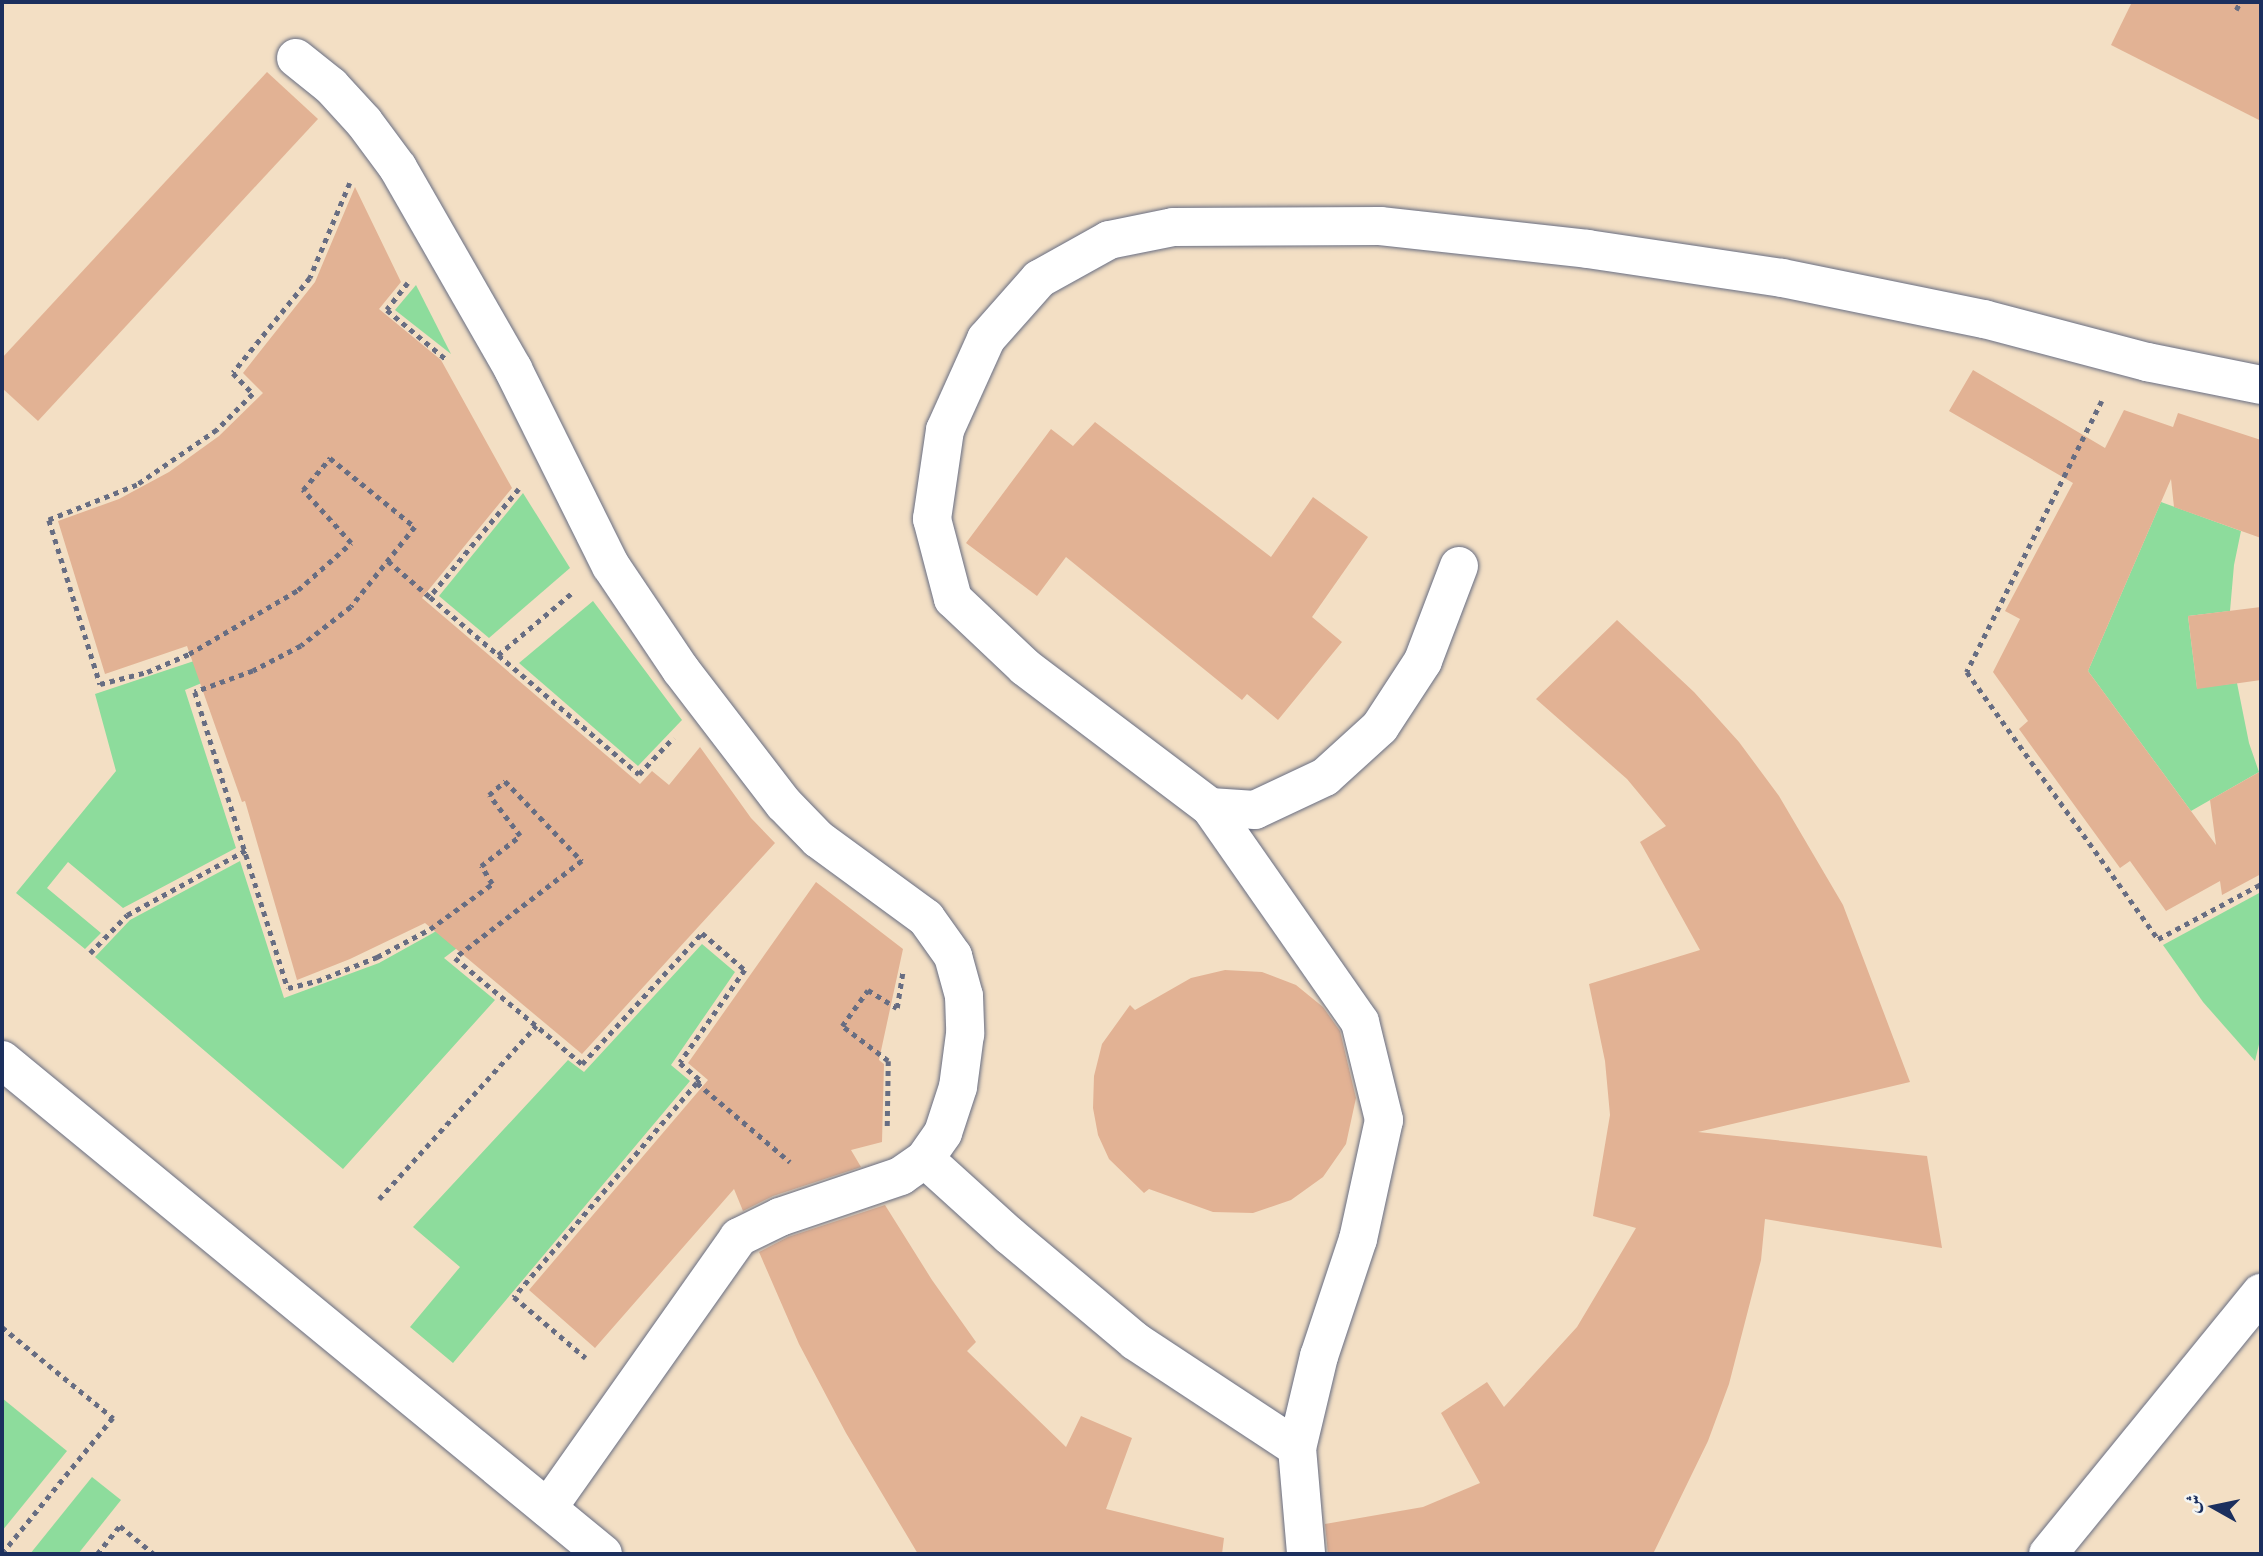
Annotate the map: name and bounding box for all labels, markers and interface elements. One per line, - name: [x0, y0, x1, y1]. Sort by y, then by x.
- north arrow: [2179, 1472, 2249, 1542]
- text: ش: [2181, 1493, 2206, 1515]

